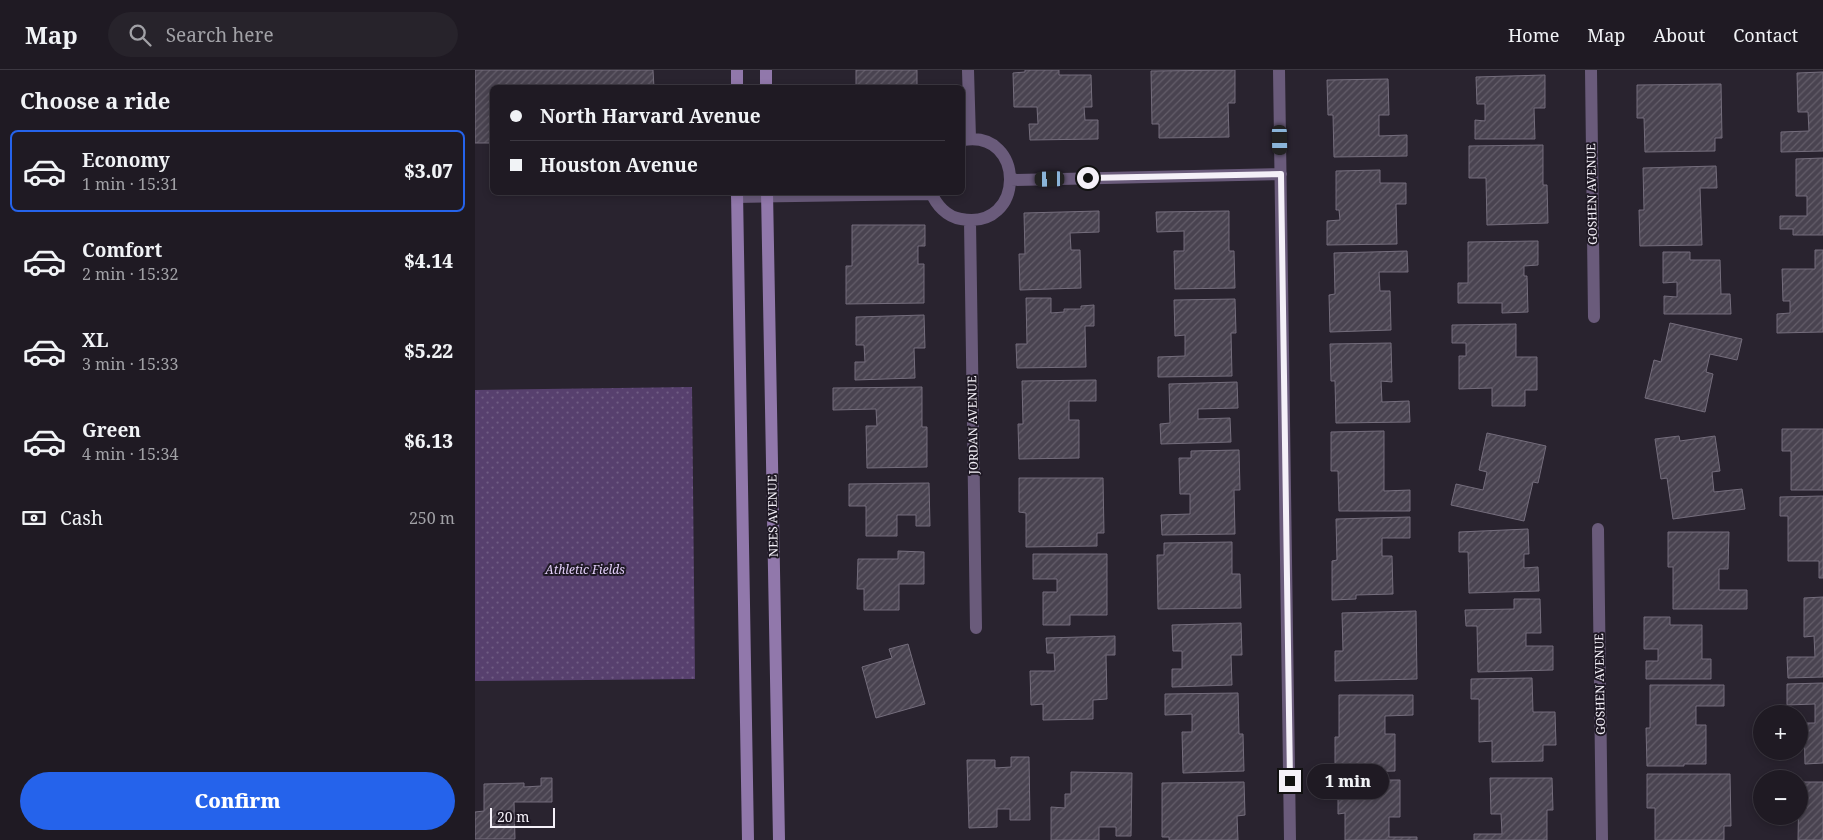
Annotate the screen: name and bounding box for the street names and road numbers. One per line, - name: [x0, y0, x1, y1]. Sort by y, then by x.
- street label: GOSHEN AVENUE: [1582, 143, 1601, 245]
- street label: JORDAN AVENUE: [963, 376, 982, 475]
- street label: NEES AVENUE: [763, 475, 782, 557]
- street label: GOSHEN AVENUE: [1590, 633, 1609, 735]

